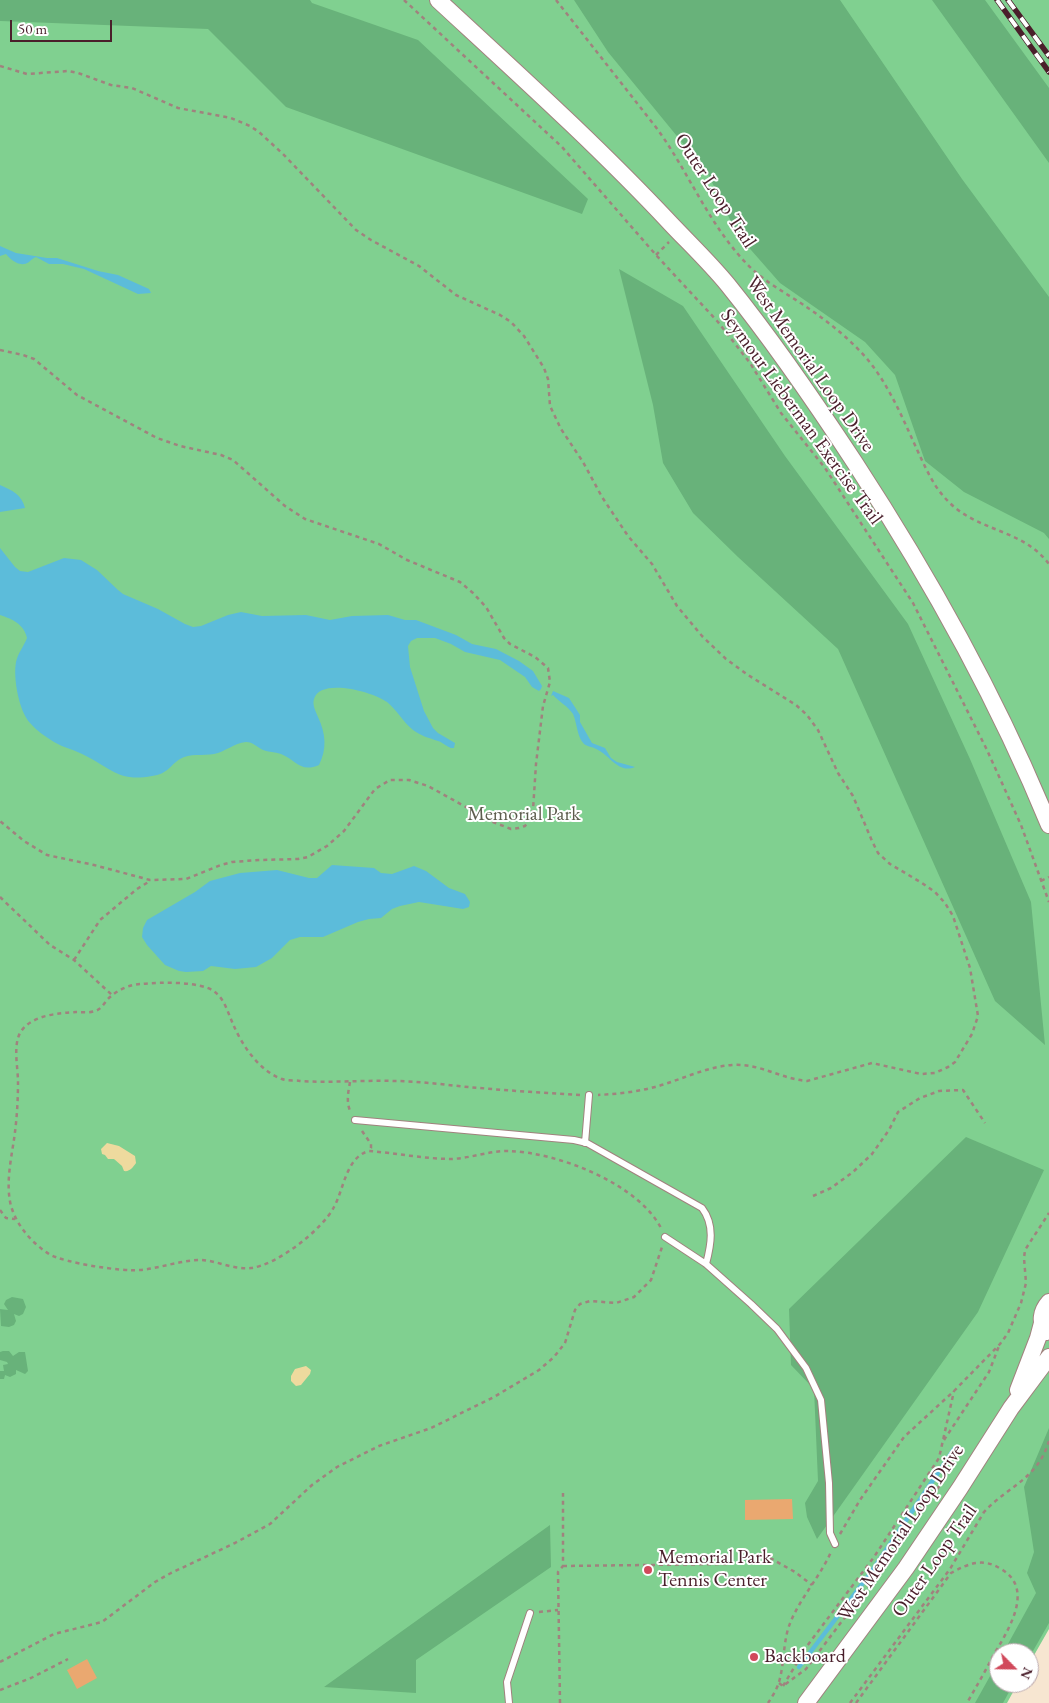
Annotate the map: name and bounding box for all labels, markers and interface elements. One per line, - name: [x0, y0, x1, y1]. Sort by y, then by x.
- scale bar: [12, 10, 115, 42]
- text: 50 m: [18, 19, 47, 38]
- street label: Outer Loop Trail: [669, 129, 761, 253]
- street label: West Memorial Loop Drive: [740, 272, 880, 456]
- street label: Seymour Lieberman Exercise Trail: [715, 304, 887, 530]
- park label: Memorial Park: [467, 803, 581, 827]
- street label: West Memorial Loop Drive: [833, 1440, 969, 1626]
- street label: Outer Loop Trail: [887, 1500, 983, 1622]
- place label: Memorial Park Tennis Center: [658, 1546, 771, 1593]
- marker: Memorial Park Tennis Center: [642, 1564, 654, 1576]
- north arrow: [989, 1643, 1039, 1693]
- place label: Backboard: [764, 1645, 846, 1669]
- marker: Backboard: [748, 1651, 760, 1663]
- text: N: [1016, 1665, 1037, 1682]

